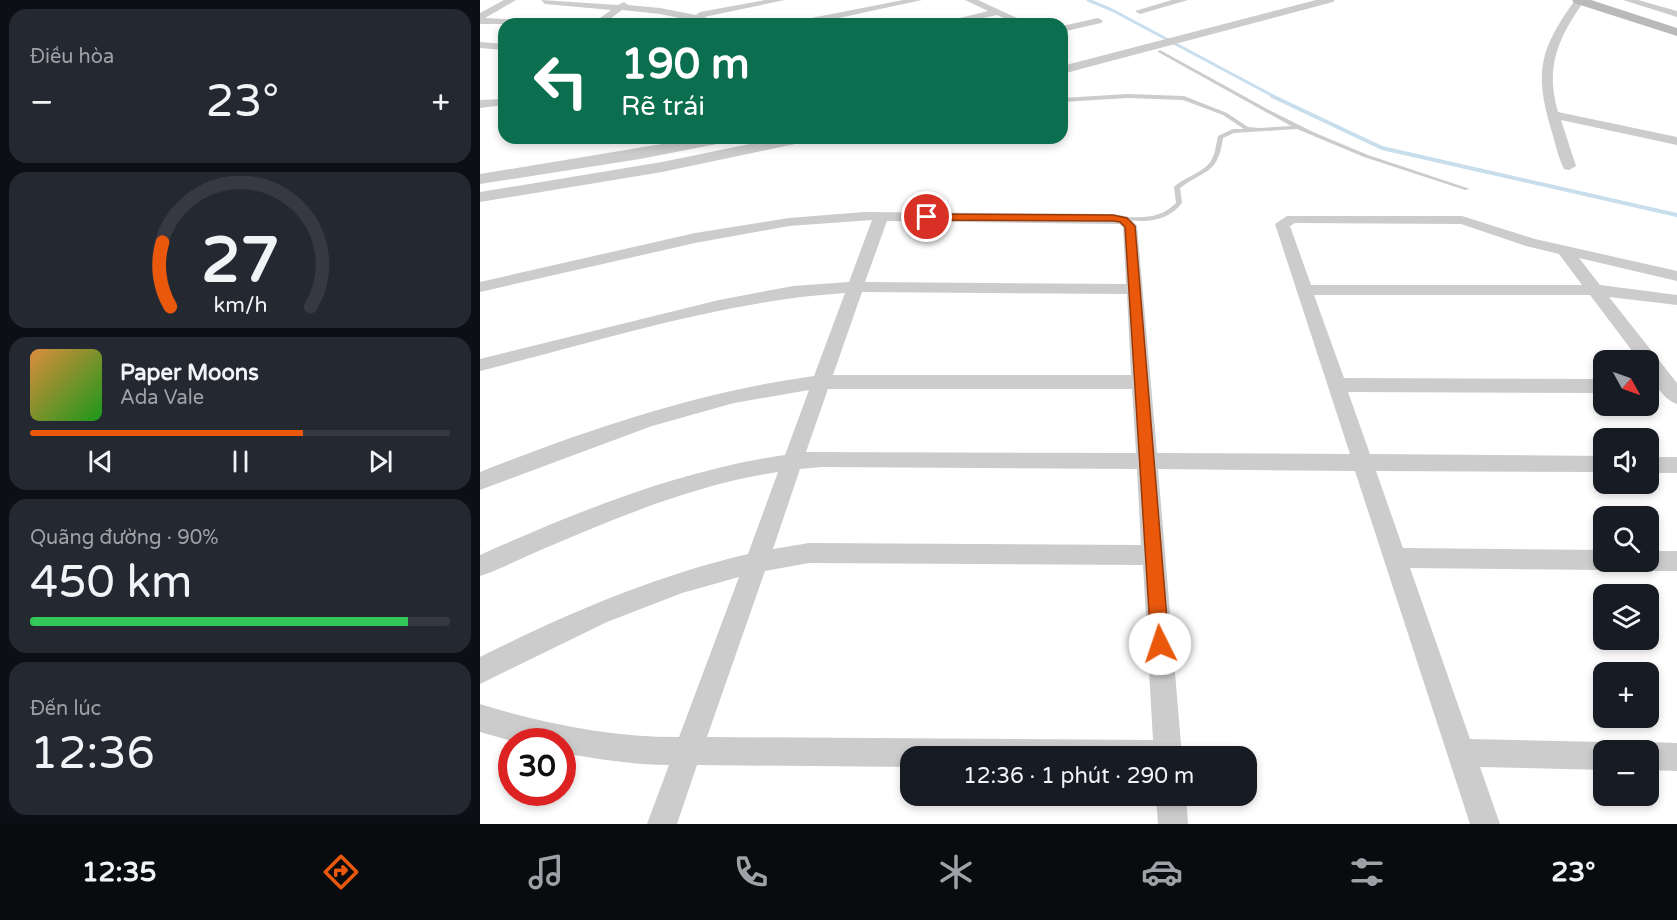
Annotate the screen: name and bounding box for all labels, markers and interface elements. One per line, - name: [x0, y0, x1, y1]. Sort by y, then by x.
- text: 190 m: [621, 39, 750, 90]
- icon: left: [522, 42, 600, 120]
- text: Điều hòa: [30, 45, 114, 69]
- text: 23°: [206, 75, 279, 129]
- text: −: [30, 83, 54, 122]
- text: +: [431, 83, 450, 122]
- text: Rẽ trái: [621, 90, 705, 123]
- pin: [901, 191, 952, 242]
- icon: arrive: [910, 200, 943, 233]
- text: 27: [201, 224, 279, 299]
- text: km/h: [213, 292, 267, 318]
- north arrow: [1593, 350, 1659, 416]
- map controls: [1593, 350, 1659, 806]
- text: Paper Moons: [120, 360, 259, 386]
- text: Ada Vale: [120, 386, 204, 410]
- button: sound: [1593, 428, 1659, 494]
- icon: previous: [84, 445, 117, 478]
- icon: pause: [224, 445, 257, 478]
- icon: next: [364, 445, 397, 478]
- button: search: [1593, 506, 1659, 572]
- text: Quãng đường · 90%: [30, 526, 219, 550]
- text: 450 km: [30, 556, 192, 610]
- button: layers: [1593, 584, 1659, 650]
- position arrow: [1128, 612, 1192, 676]
- button: +: [1593, 662, 1659, 728]
- text: Đến lúc: [30, 697, 101, 721]
- text: 12:36: [30, 727, 155, 781]
- speed limit sign: 30: [498, 728, 576, 806]
- button: −: [1593, 740, 1659, 806]
- text: 12:36 · 1 phút · 290 m: [963, 763, 1194, 789]
- icon: directions: [320, 851, 362, 893]
- icon: music: [525, 851, 567, 893]
- icon: phone: [730, 851, 772, 893]
- icon: climate: [935, 851, 977, 893]
- icon: car: [1141, 851, 1183, 893]
- icon: filters: [1346, 851, 1388, 893]
- text: 12:35: [82, 856, 156, 889]
- text: 23°: [1551, 856, 1595, 889]

